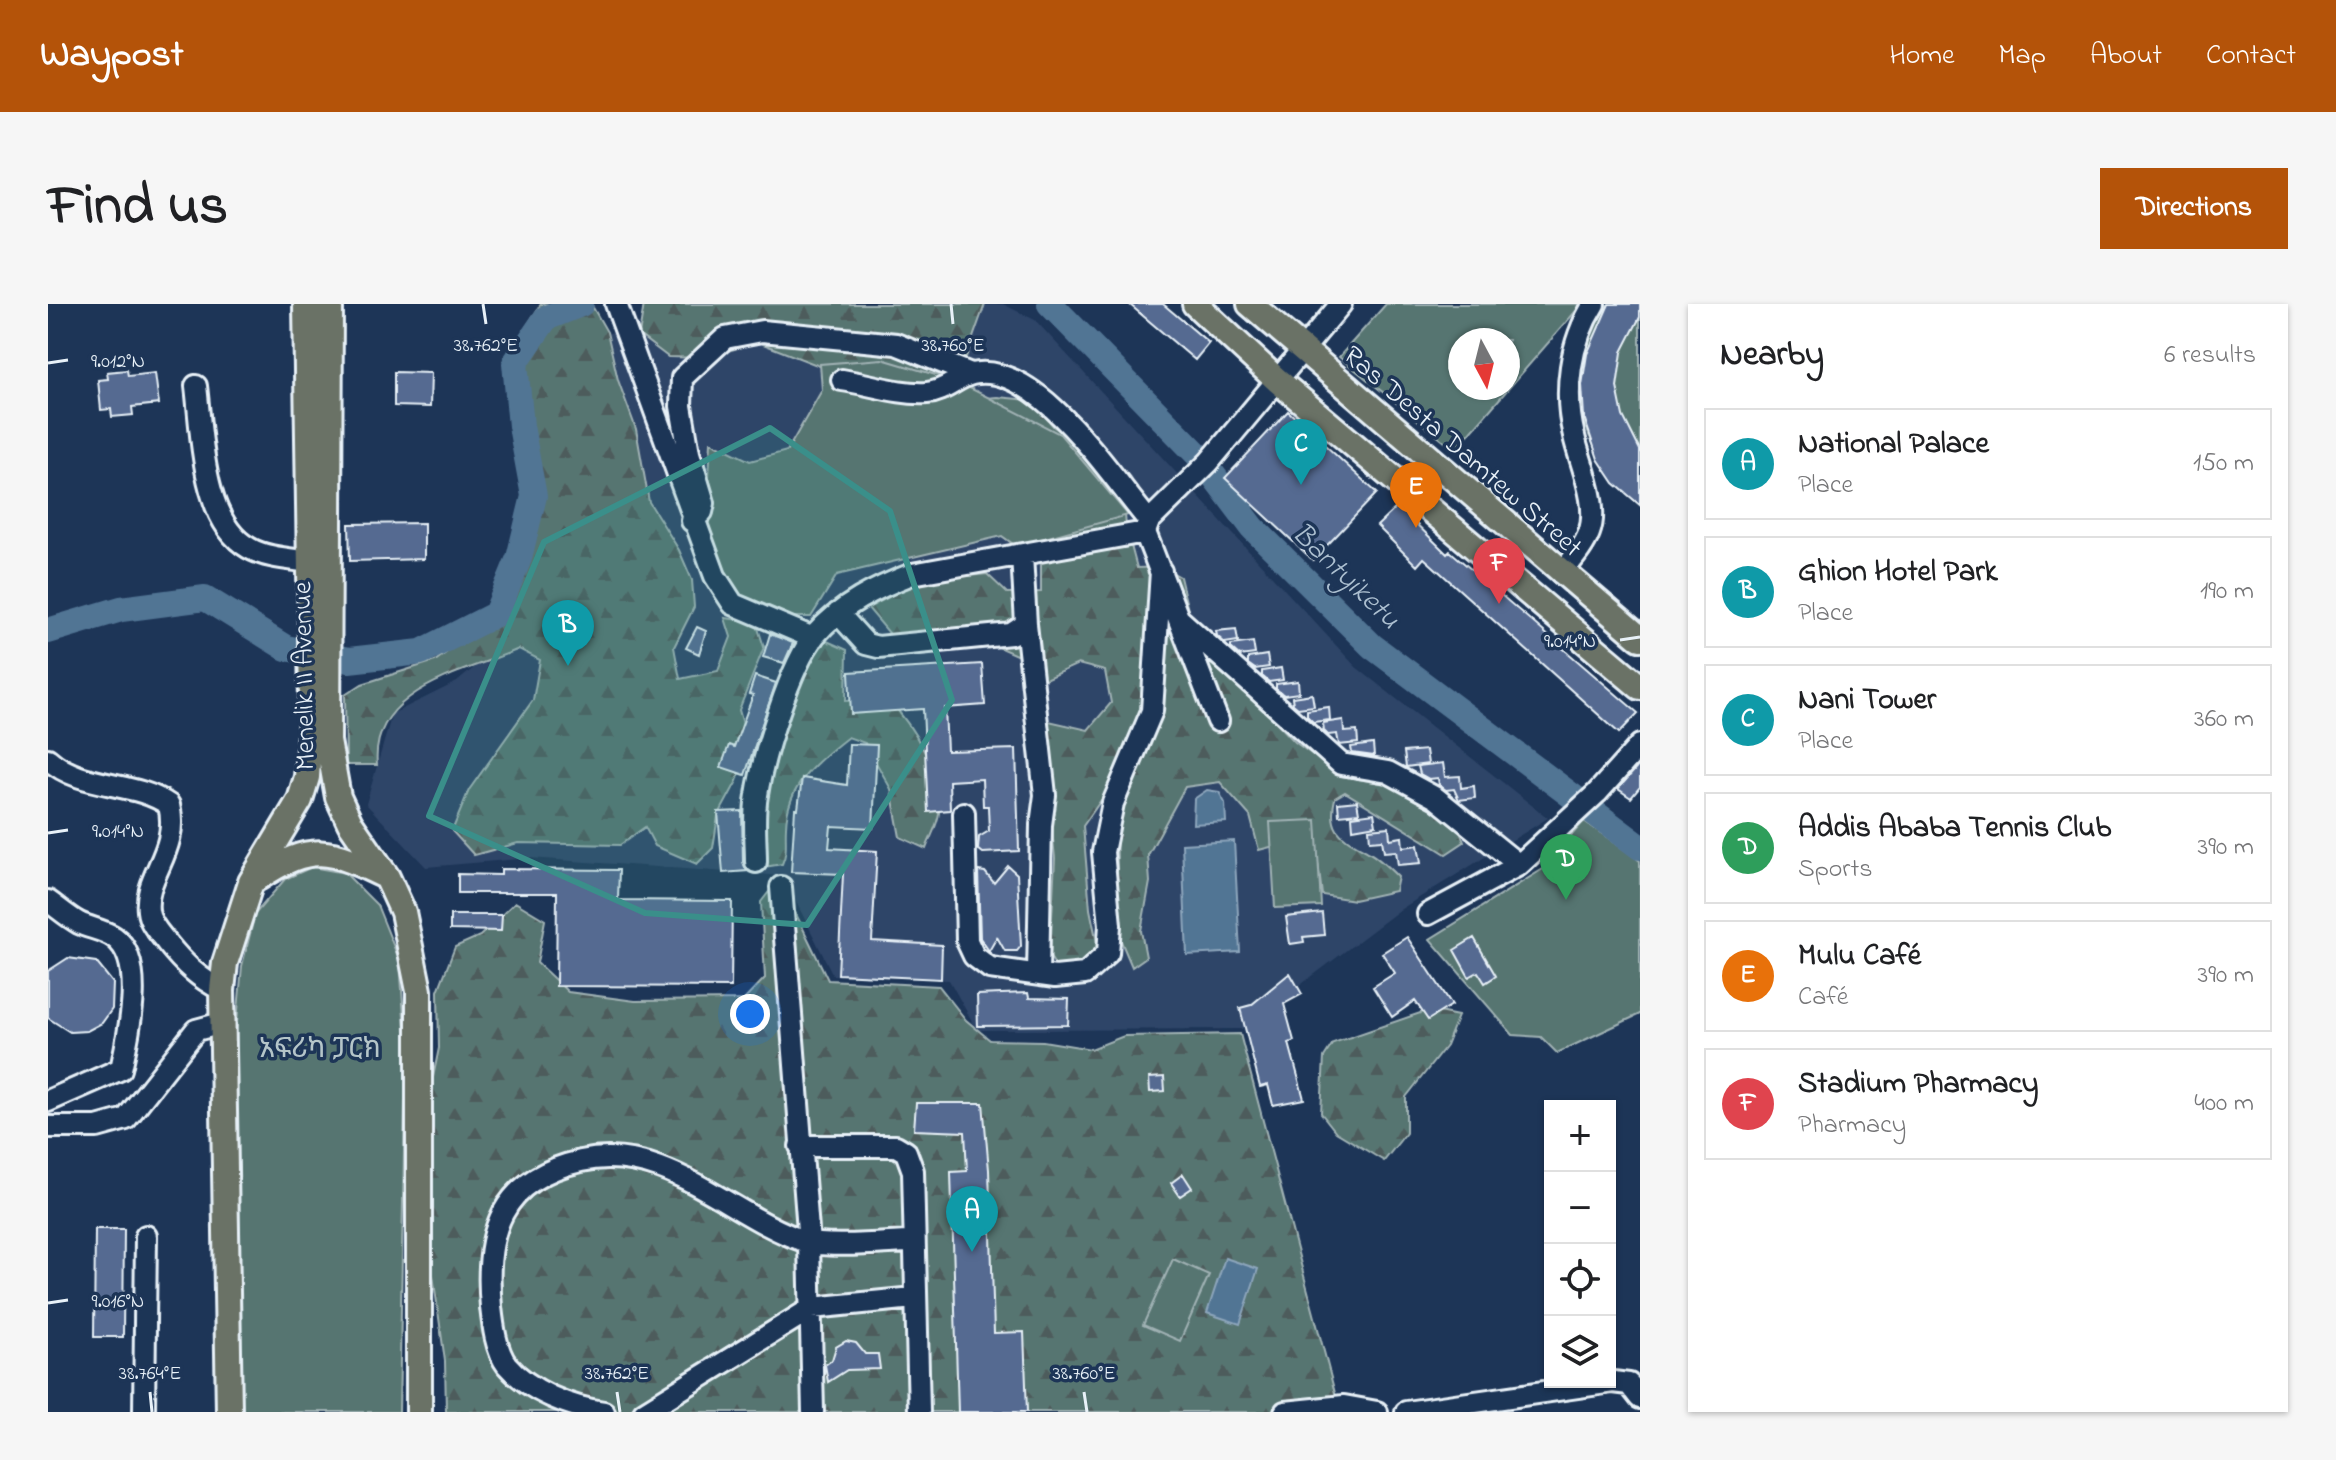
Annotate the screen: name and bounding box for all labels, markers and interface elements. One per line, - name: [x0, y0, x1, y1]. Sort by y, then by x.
- text: Waypost: [40, 28, 184, 84]
- text: Home: [1889, 36, 1955, 77]
- text: Map: [1999, 36, 2046, 77]
- text: About: [2090, 36, 2162, 77]
- text: Contact: [2206, 36, 2296, 77]
- text: Find us: [48, 168, 228, 249]
- button: Directions: [2100, 168, 2288, 249]
- north arrow: [1448, 328, 1520, 400]
- text: Nearby: [1720, 331, 1824, 381]
- text: 38.762°E: [454, 332, 518, 361]
- text: 38.760°E: [922, 332, 985, 361]
- street label: Ras Desta Damtew Street: [1333, 337, 1591, 568]
- text: 6 results: [2164, 337, 2256, 375]
- text: 9.012°N: [91, 348, 145, 377]
- pin: C: [1275, 419, 1327, 485]
- text: National Palace: [1798, 423, 1989, 467]
- text: A: [1740, 445, 1756, 483]
- text: 150 m: [2193, 445, 2254, 483]
- pin: E: [1390, 462, 1442, 528]
- text: Place: [1798, 467, 1853, 505]
- water label: Bantyiketu: [1280, 514, 1410, 641]
- pin: F: [1473, 538, 1525, 604]
- text: Ghion Hotel Park: [1798, 551, 1998, 595]
- text: B: [1739, 573, 1757, 611]
- text: 190 m: [2200, 573, 2254, 611]
- street label: Menelik II Avenue: [283, 581, 328, 771]
- text: Place: [1798, 595, 1853, 633]
- pin: B: [542, 600, 594, 666]
- text: 9.014°N: [1544, 628, 1596, 657]
- text: Nani Tower: [1798, 679, 1936, 723]
- text: C: [1741, 701, 1755, 739]
- text: 360 m: [2194, 701, 2254, 739]
- text: Place: [1798, 723, 1853, 761]
- text: Addis Ababa Tennis Club: [1798, 807, 2111, 851]
- text: 9.014°N: [92, 818, 144, 847]
- text: D: [1738, 829, 1758, 867]
- text: 390 m: [2198, 829, 2254, 867]
- pin: D: [1540, 834, 1592, 900]
- text: Sports: [1798, 851, 1872, 889]
- text: Mulu Café: [1798, 935, 1921, 979]
- text: E: [1740, 957, 1756, 995]
- text: 390 m: [2198, 957, 2254, 995]
- text: Café: [1798, 979, 1848, 1017]
- your location: [730, 994, 770, 1034]
- park label: አፍሪካ ፓርክ: [259, 1030, 381, 1071]
- text: Stadium Pharmacy: [1798, 1063, 2038, 1107]
- text: F: [1740, 1085, 1756, 1123]
- text: 400 m: [2194, 1085, 2254, 1123]
- map controls: [1544, 1100, 1616, 1388]
- button: +: [1544, 1100, 1616, 1172]
- text: Pharmacy: [1798, 1107, 1906, 1145]
- button: −: [1544, 1172, 1616, 1244]
- pin: A: [946, 1186, 998, 1252]
- button: locate: [1544, 1244, 1616, 1316]
- text: 9.016°N: [92, 1288, 144, 1317]
- button: layers: [1544, 1316, 1616, 1388]
- text: 38.764°E: [119, 1360, 181, 1389]
- text: 38.762°E: [585, 1360, 649, 1389]
- text: 38.760°E: [1053, 1360, 1116, 1389]

